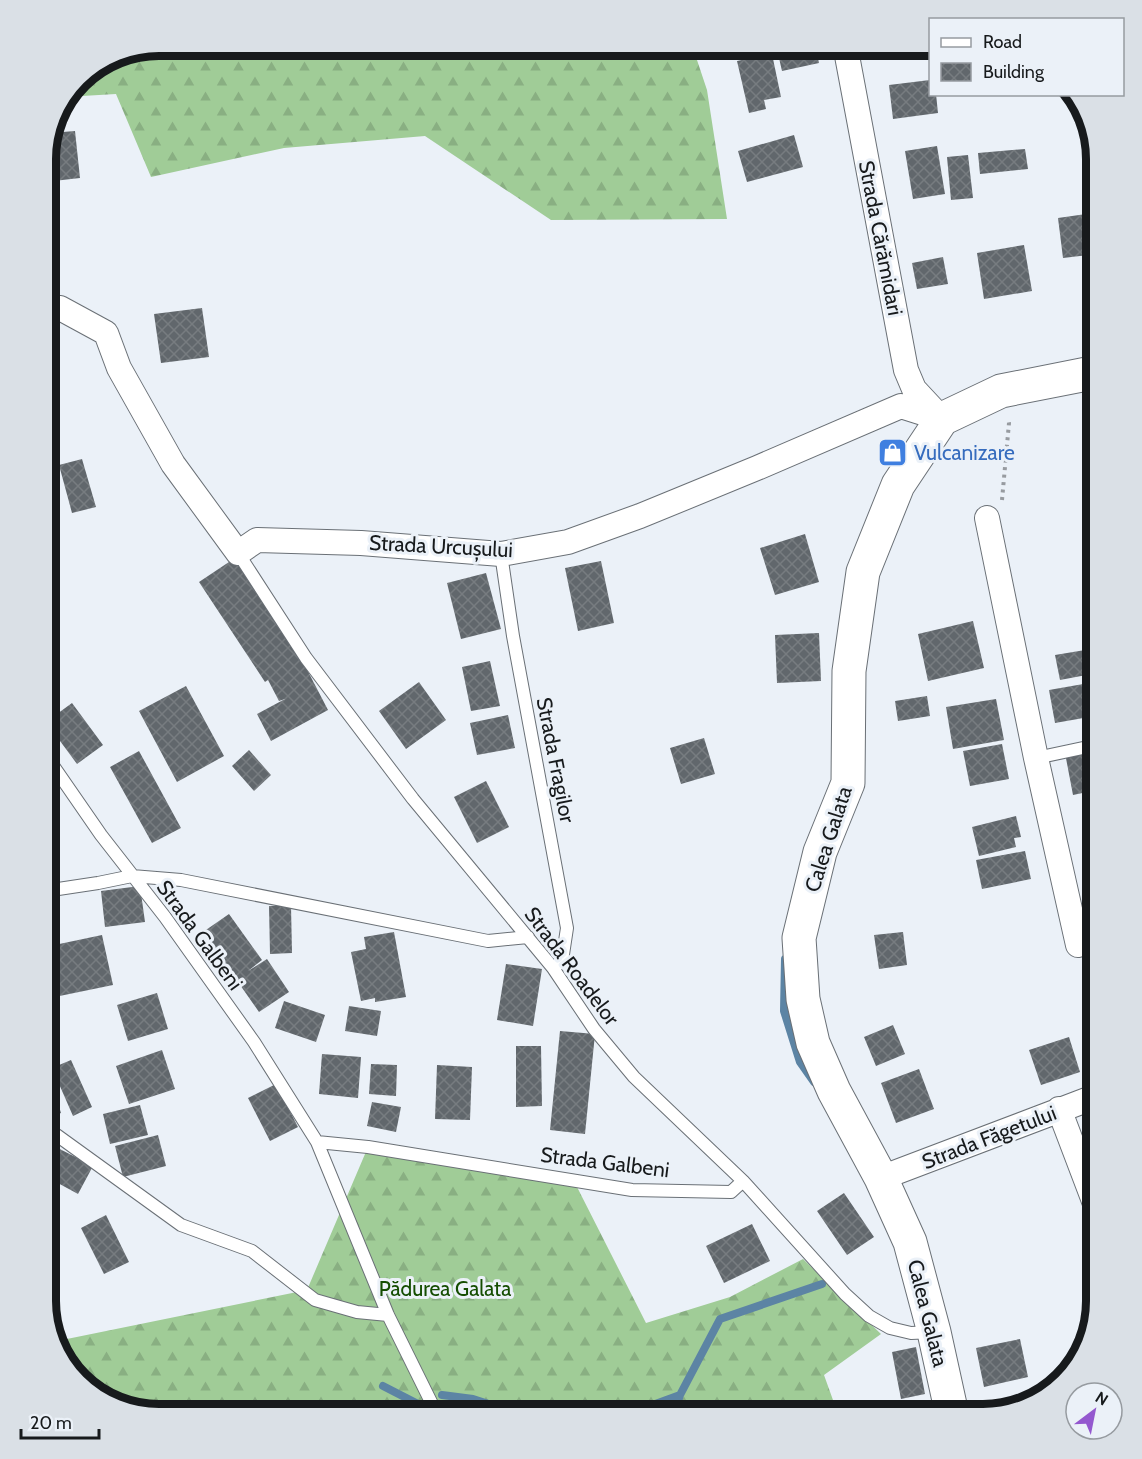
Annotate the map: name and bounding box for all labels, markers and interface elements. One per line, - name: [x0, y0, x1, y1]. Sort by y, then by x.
- legend: [929, 18, 1124, 96]
- text: Road: [983, 31, 1022, 53]
- text: Building: [983, 61, 1045, 83]
- street label: Strada Cărămidari: [854, 158, 908, 318]
- shop icon: Vulcanizare: [877, 436, 909, 468]
- place label: Vulcanizare: [914, 440, 1015, 465]
- street label: Strada Urcușului: [368, 530, 514, 564]
- street label: Strada Fragilor: [532, 695, 580, 825]
- street label: Calea Galata: [799, 783, 857, 895]
- street label: Strada Galbeni: [152, 875, 248, 995]
- street label: Strada Roadelor: [519, 902, 625, 1030]
- street label: Strada Făgetului: [918, 1100, 1060, 1174]
- street label: Strada Galbeni: [539, 1142, 671, 1182]
- street label: Calea Galata: [903, 1257, 953, 1369]
- park label: Pădurea Galata: [379, 1276, 511, 1301]
- north arrow: [1064, 1381, 1124, 1441]
- text: N: [1092, 1388, 1112, 1410]
- scale bar: [21, 1402, 99, 1440]
- text: 20 m: [30, 1412, 72, 1434]

